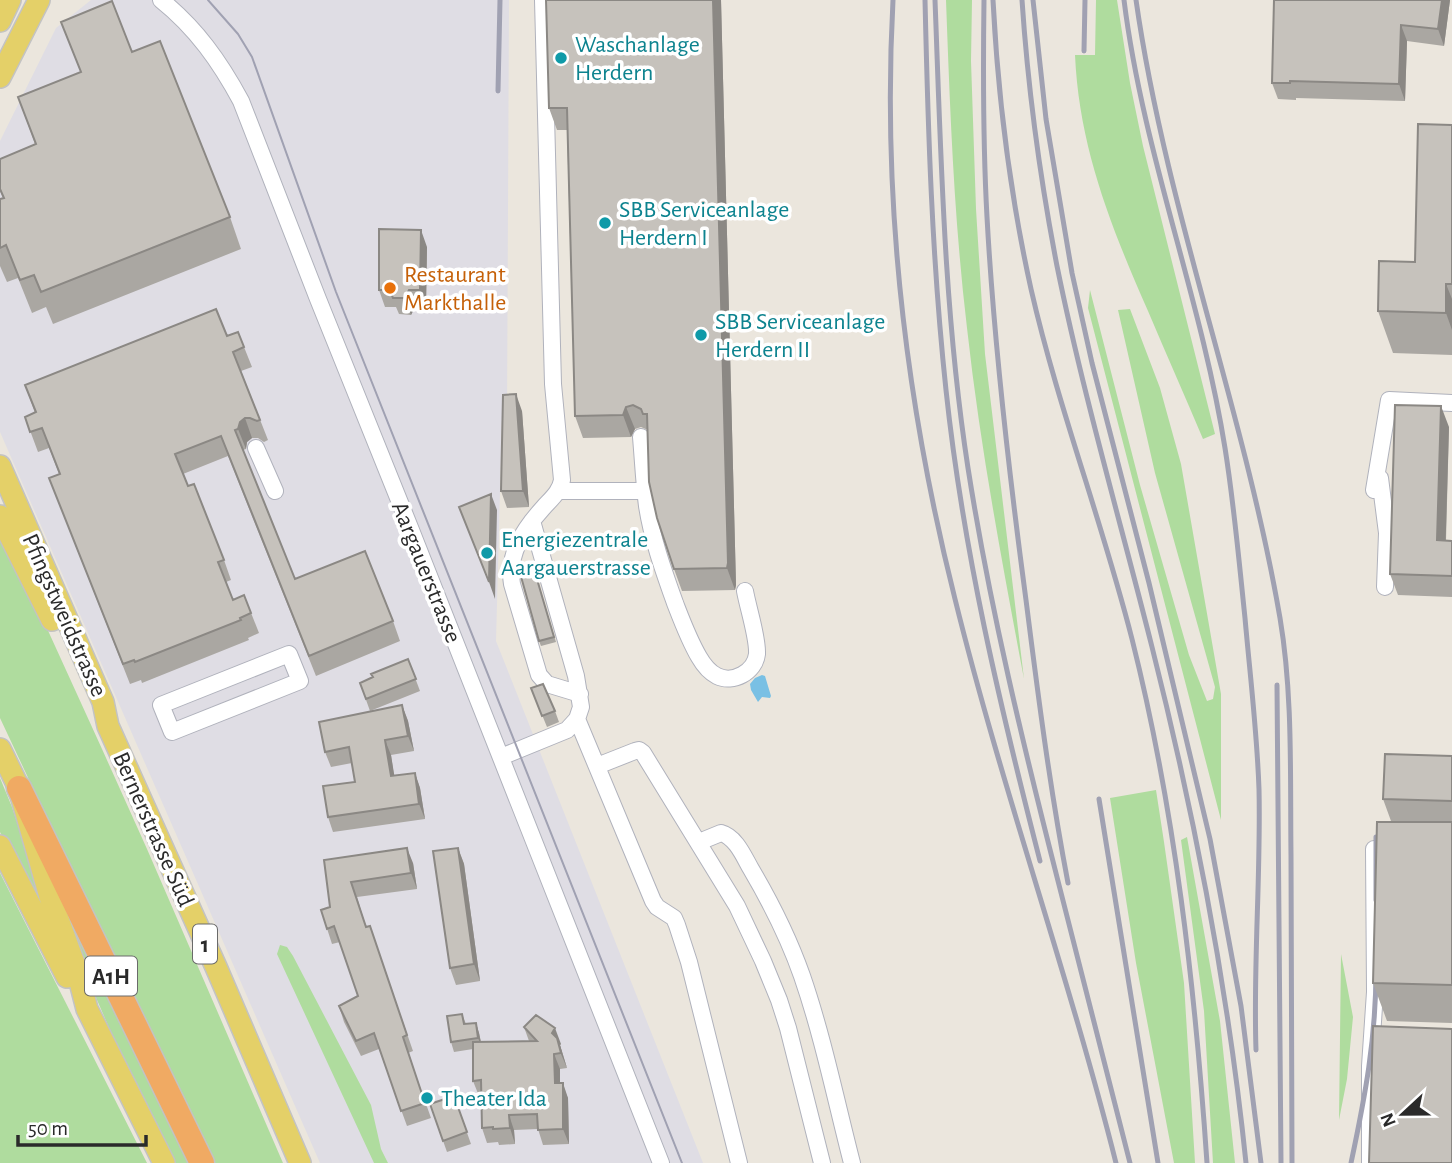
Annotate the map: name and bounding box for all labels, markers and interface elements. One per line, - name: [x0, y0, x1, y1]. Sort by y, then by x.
- place label: Waschanlage Herdern: [575, 33, 700, 85]
- marker: Waschanlage Herdern: [553, 50, 569, 66]
- place label: SBB Serviceanlage Herdern I: [619, 198, 789, 250]
- marker: SBB Serviceanlage Herdern I: [597, 215, 613, 231]
- place label: Restaurant Markthalle: [404, 263, 506, 315]
- marker: Restaurant Markthalle: [382, 280, 398, 296]
- place label: SBB Serviceanlage Herdern II: [715, 310, 885, 362]
- marker: SBB Serviceanlage Herdern II: [693, 327, 709, 343]
- street label: Aargauerstrasse: [387, 498, 465, 646]
- place label: Energiezentrale Aargauerstrasse: [501, 528, 651, 580]
- street label: Pfingstweidstrasse: [17, 530, 111, 700]
- marker: Energiezentrale Aargauerstrasse: [479, 545, 495, 561]
- street label: Bernerstrasse Süd: [108, 748, 198, 910]
- road number: 1: [193, 925, 217, 964]
- road number: A1H: [85, 956, 137, 995]
- north arrow: [1368, 1079, 1438, 1149]
- place label: Theater Ida: [441, 1087, 547, 1111]
- marker: Theater Ida: [419, 1090, 435, 1106]
- scale bar: [18, 1104, 145, 1148]
- text: N: [1377, 1110, 1400, 1129]
- text: 50 m: [28, 1118, 68, 1139]

